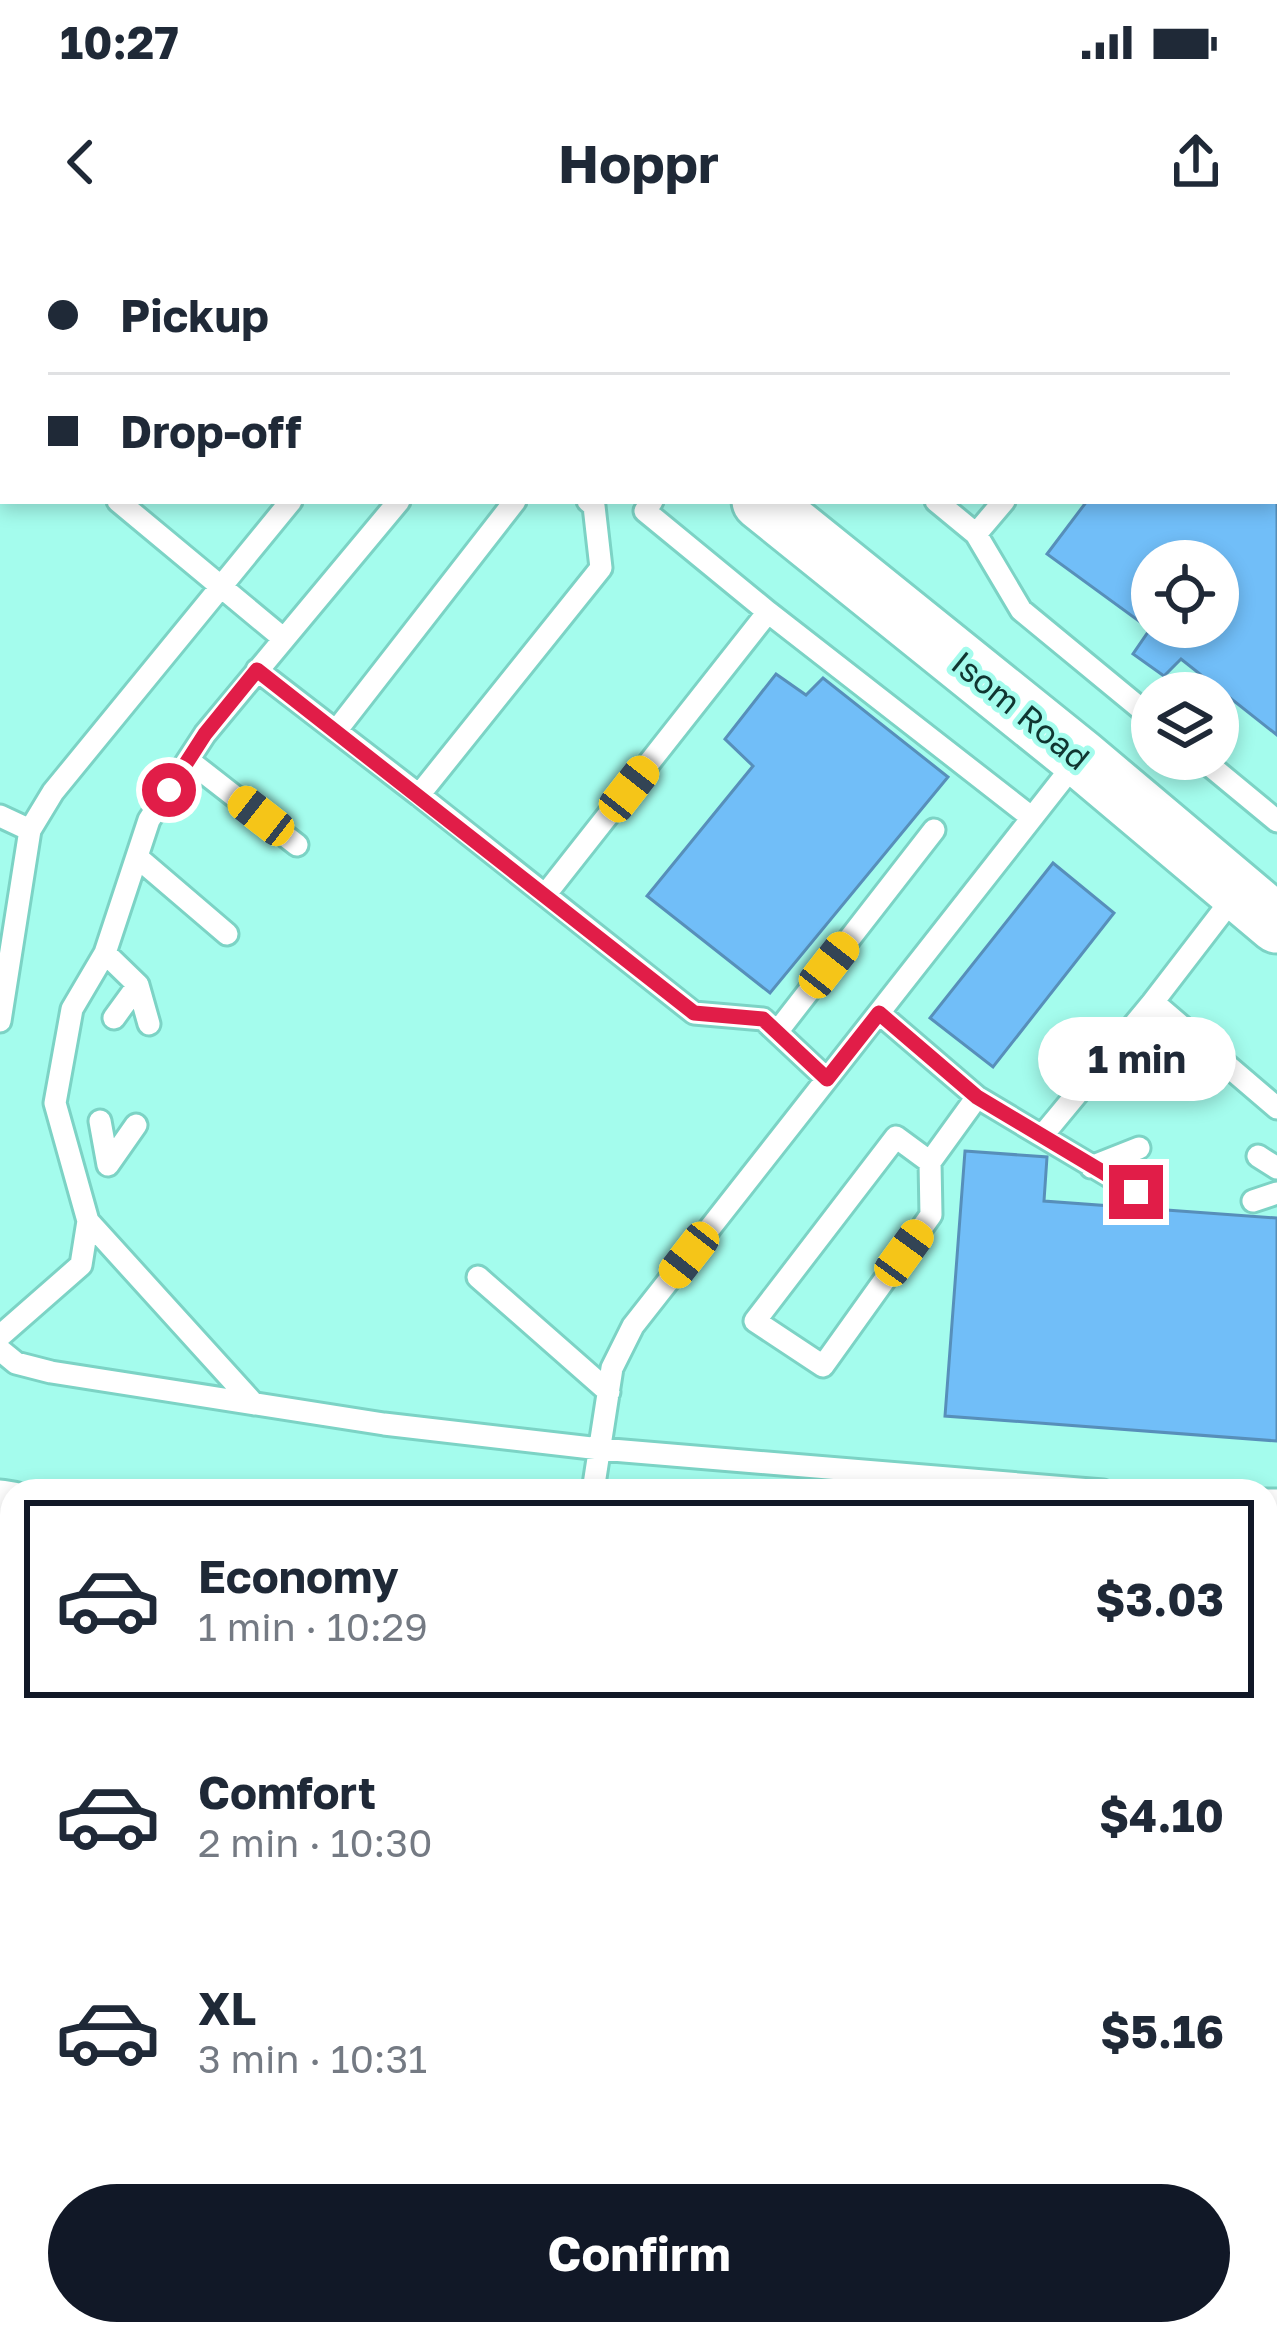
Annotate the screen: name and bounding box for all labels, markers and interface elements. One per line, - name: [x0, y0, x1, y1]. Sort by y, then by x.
- text: 10:27: [60, 15, 179, 69]
- icon: back: [48, 129, 114, 195]
- icon: share: [1163, 129, 1229, 195]
- text: Hoppr: [558, 130, 719, 195]
- text: Pickup: [120, 288, 269, 342]
- text: Drop-off: [120, 404, 301, 458]
- map controls: [1131, 540, 1239, 780]
- button: locate: [1131, 540, 1239, 648]
- street label: Isom Road: [944, 643, 1098, 777]
- button: layers: [1131, 672, 1239, 780]
- car: [593, 750, 665, 828]
- route start: [142, 763, 196, 817]
- car: [222, 780, 300, 852]
- car: [793, 926, 865, 1004]
- callout: 1 min: [1037, 1018, 1235, 1102]
- text: 1 min: [1088, 1035, 1186, 1082]
- route end: [1109, 1165, 1163, 1219]
- car: [868, 1213, 940, 1293]
- car: [653, 1216, 725, 1294]
- icon: car: [54, 1545, 162, 1653]
- text: Economy: [198, 1549, 399, 1603]
- text: $3.03: [1095, 1572, 1224, 1626]
- text: 1 min · 10:29: [198, 1603, 428, 1650]
- icon: car: [54, 1761, 162, 1869]
- text: Comfort: [198, 1765, 376, 1819]
- text: $4.10: [1099, 1788, 1224, 1842]
- text: 2 min · 10:30: [198, 1819, 432, 1866]
- icon: car: [54, 1977, 162, 2085]
- text: XL: [198, 1981, 256, 2035]
- text: $5.16: [1100, 2004, 1224, 2058]
- text: 3 min · 10:31: [198, 2035, 427, 2082]
- button: Confirm: [48, 2184, 1230, 2322]

